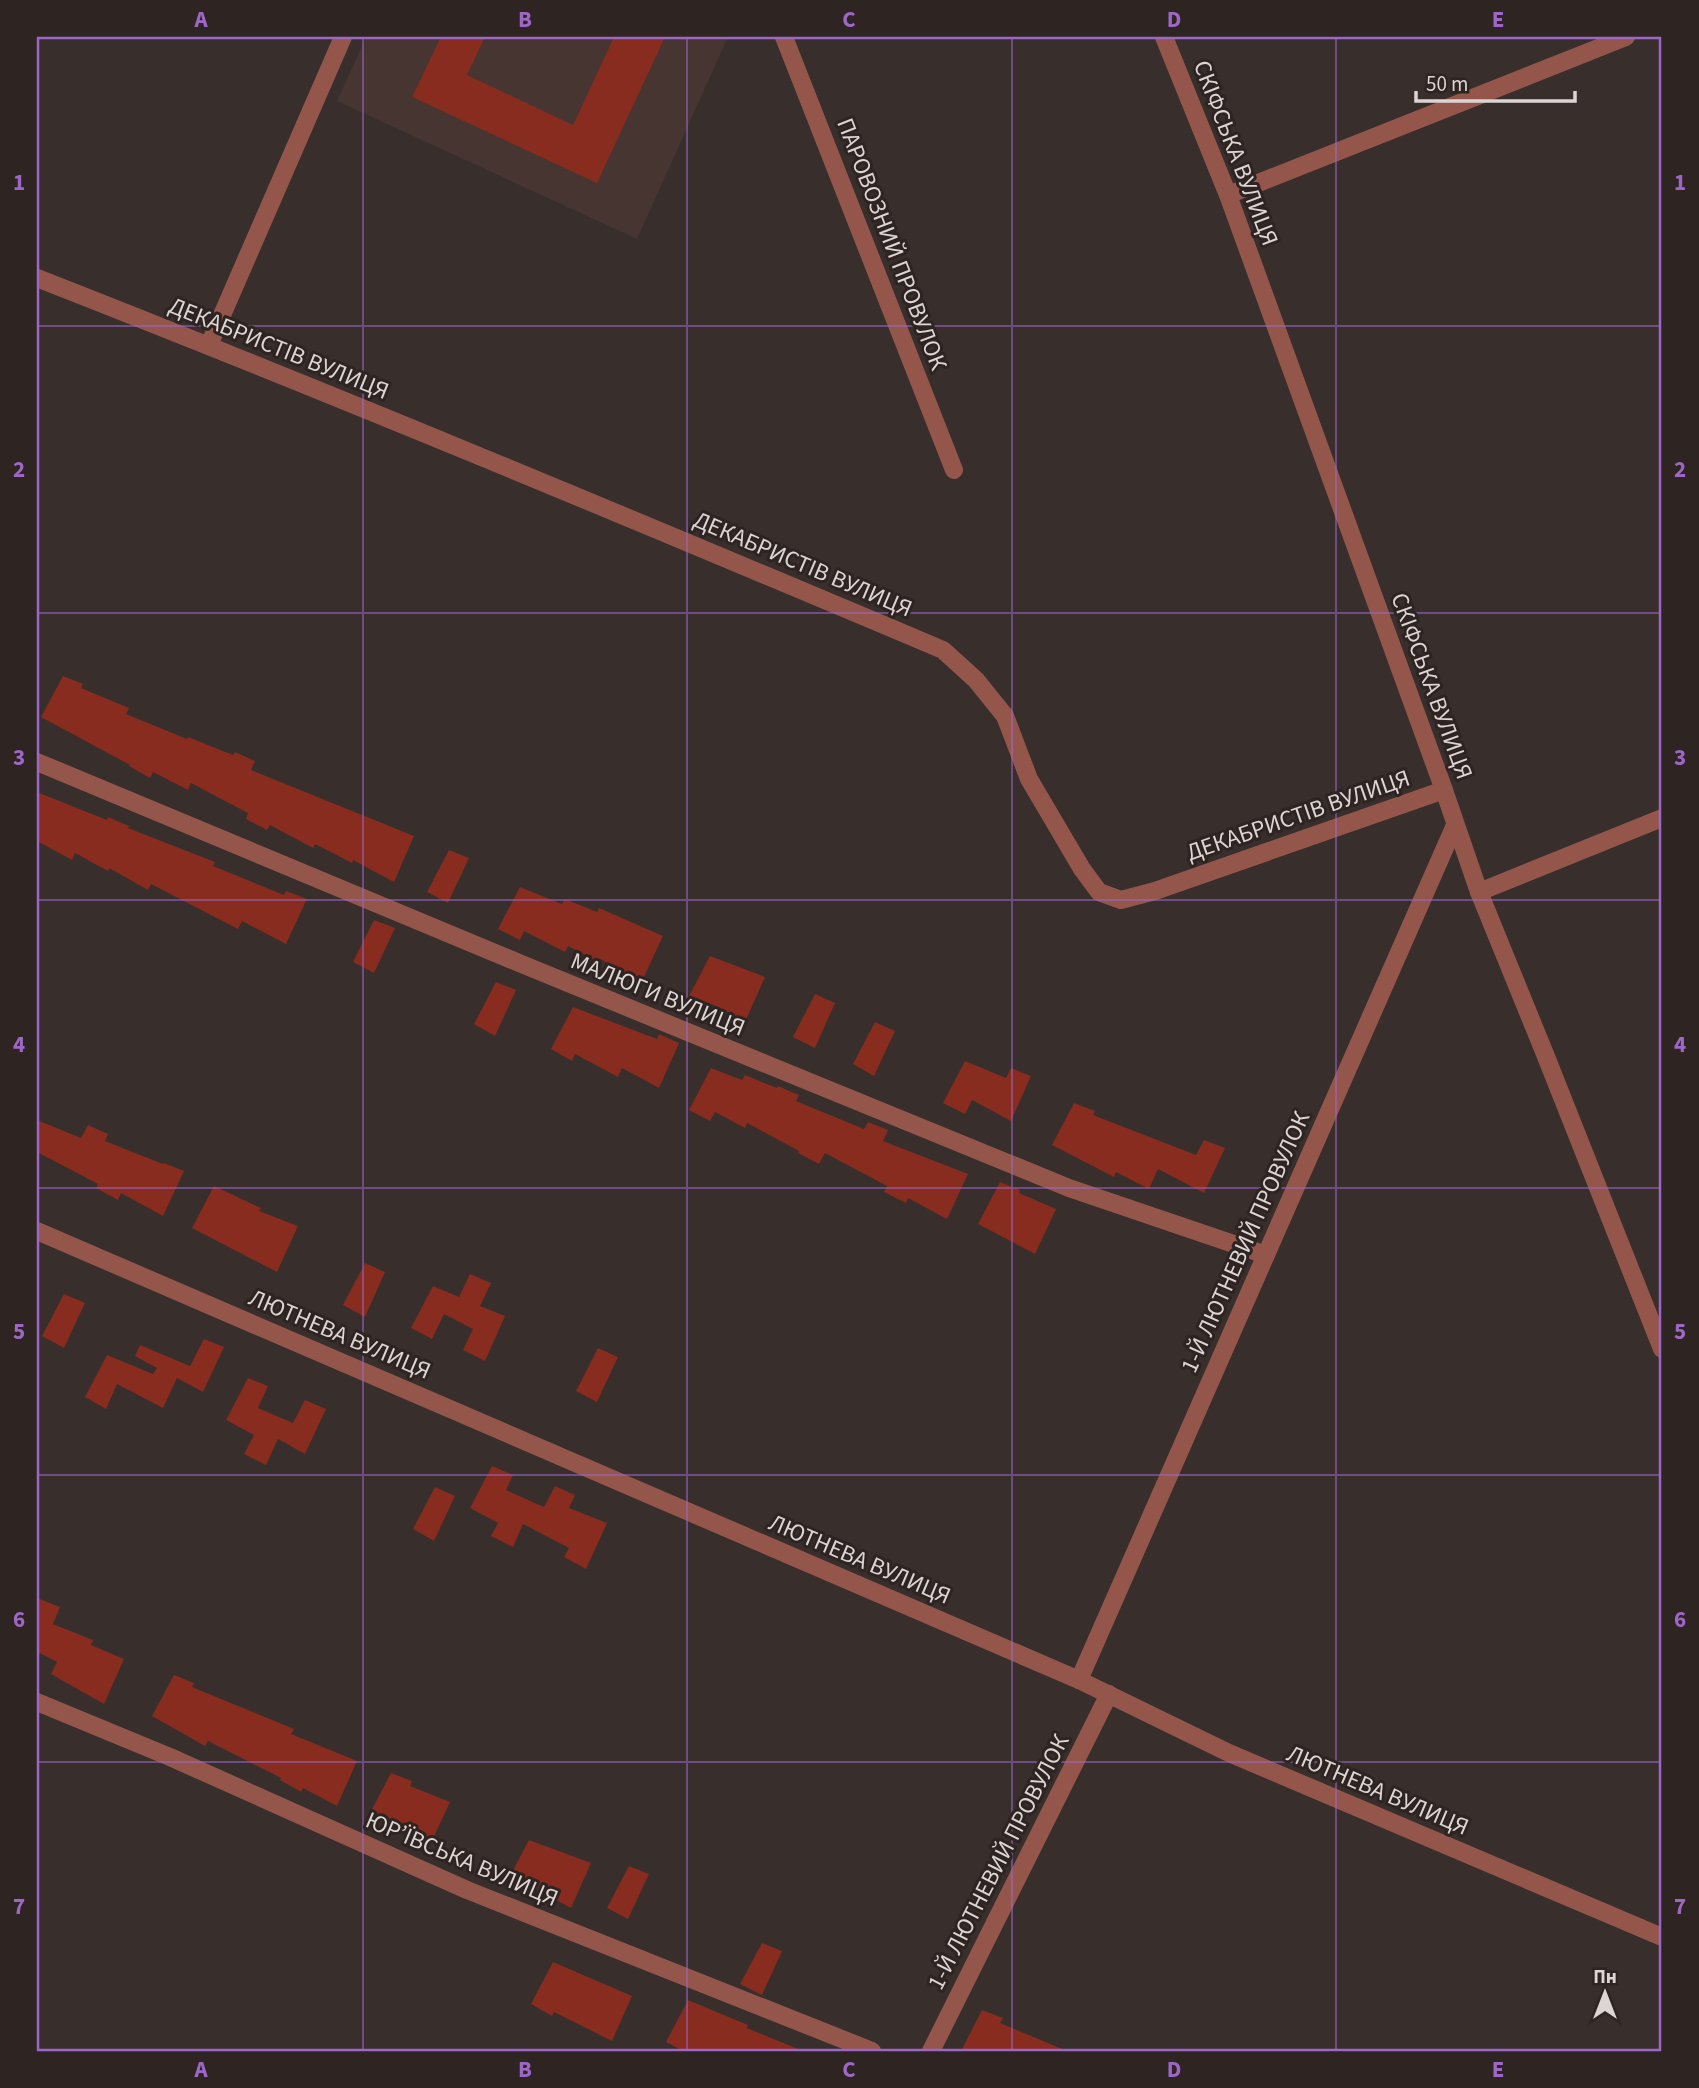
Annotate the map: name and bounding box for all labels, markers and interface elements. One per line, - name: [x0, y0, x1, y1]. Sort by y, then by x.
- text: A: [193, 3, 208, 36]
- text: B: [518, 3, 532, 36]
- text: C: [842, 3, 856, 36]
- text: D: [1167, 3, 1181, 36]
- text: E: [1492, 3, 1504, 36]
- street label: СКІФСЬКА ВУЛИЦЯ: [1184, 55, 1287, 251]
- scale bar: [1416, 60, 1575, 104]
- text: 50 m: [1426, 69, 1468, 99]
- street label: ПАРОВОЗНИЙ ПРОВУЛОК: [827, 113, 956, 375]
- text: 1: [13, 166, 25, 199]
- text: 1: [1674, 166, 1686, 199]
- street label: ДЕКАБРИСТІВ ВУЛИЦЯ: [163, 288, 394, 409]
- text: 2: [13, 453, 25, 486]
- text: 2: [1674, 453, 1686, 486]
- street label: ДЕКАБРИСТІВ ВУЛИЦЯ: [688, 503, 918, 626]
- street label: СКІФСЬКА ВУЛИЦЯ: [1382, 588, 1482, 784]
- text: 3: [13, 741, 25, 774]
- text: 3: [1674, 741, 1686, 774]
- street label: ДЕКАБРИСТІВ ВУЛИЦЯ: [1182, 761, 1415, 870]
- street label: МАЛЮГИ ВУЛИЦЯ: [565, 944, 750, 1045]
- text: 4: [13, 1028, 25, 1061]
- text: 4: [1674, 1028, 1686, 1061]
- street label: 1-Й ЛЮТНЕВИЙ ПРОВУЛОК: [1172, 1106, 1319, 1378]
- street label: ЛЮТНЕВА ВУЛИЦЯ: [243, 1280, 436, 1389]
- text: 5: [13, 1315, 25, 1348]
- text: 5: [1674, 1315, 1686, 1348]
- street label: ЛЮТНЕВА ВУЛИЦЯ: [763, 1505, 956, 1614]
- text: 6: [13, 1603, 25, 1636]
- text: 6: [1674, 1603, 1686, 1636]
- street label: 1-Й ЛЮТНЕВИЙ ПРОВУЛОК: [919, 1728, 1078, 1996]
- street label: ЛЮТНЕВА ВУЛИЦЯ: [1281, 1736, 1474, 1845]
- street label: ЮР’ЇВСЬКА ВУЛИЦЯ: [360, 1803, 564, 1916]
- text: 7: [13, 1890, 25, 1923]
- text: 7: [1674, 1890, 1686, 1923]
- north arrow: [1570, 1958, 1640, 2028]
- text: Пн: [1593, 1964, 1617, 1991]
- text: A: [193, 2053, 208, 2086]
- text: B: [518, 2053, 532, 2086]
- text: C: [842, 2053, 856, 2086]
- text: D: [1167, 2053, 1181, 2086]
- text: E: [1492, 2053, 1504, 2086]

